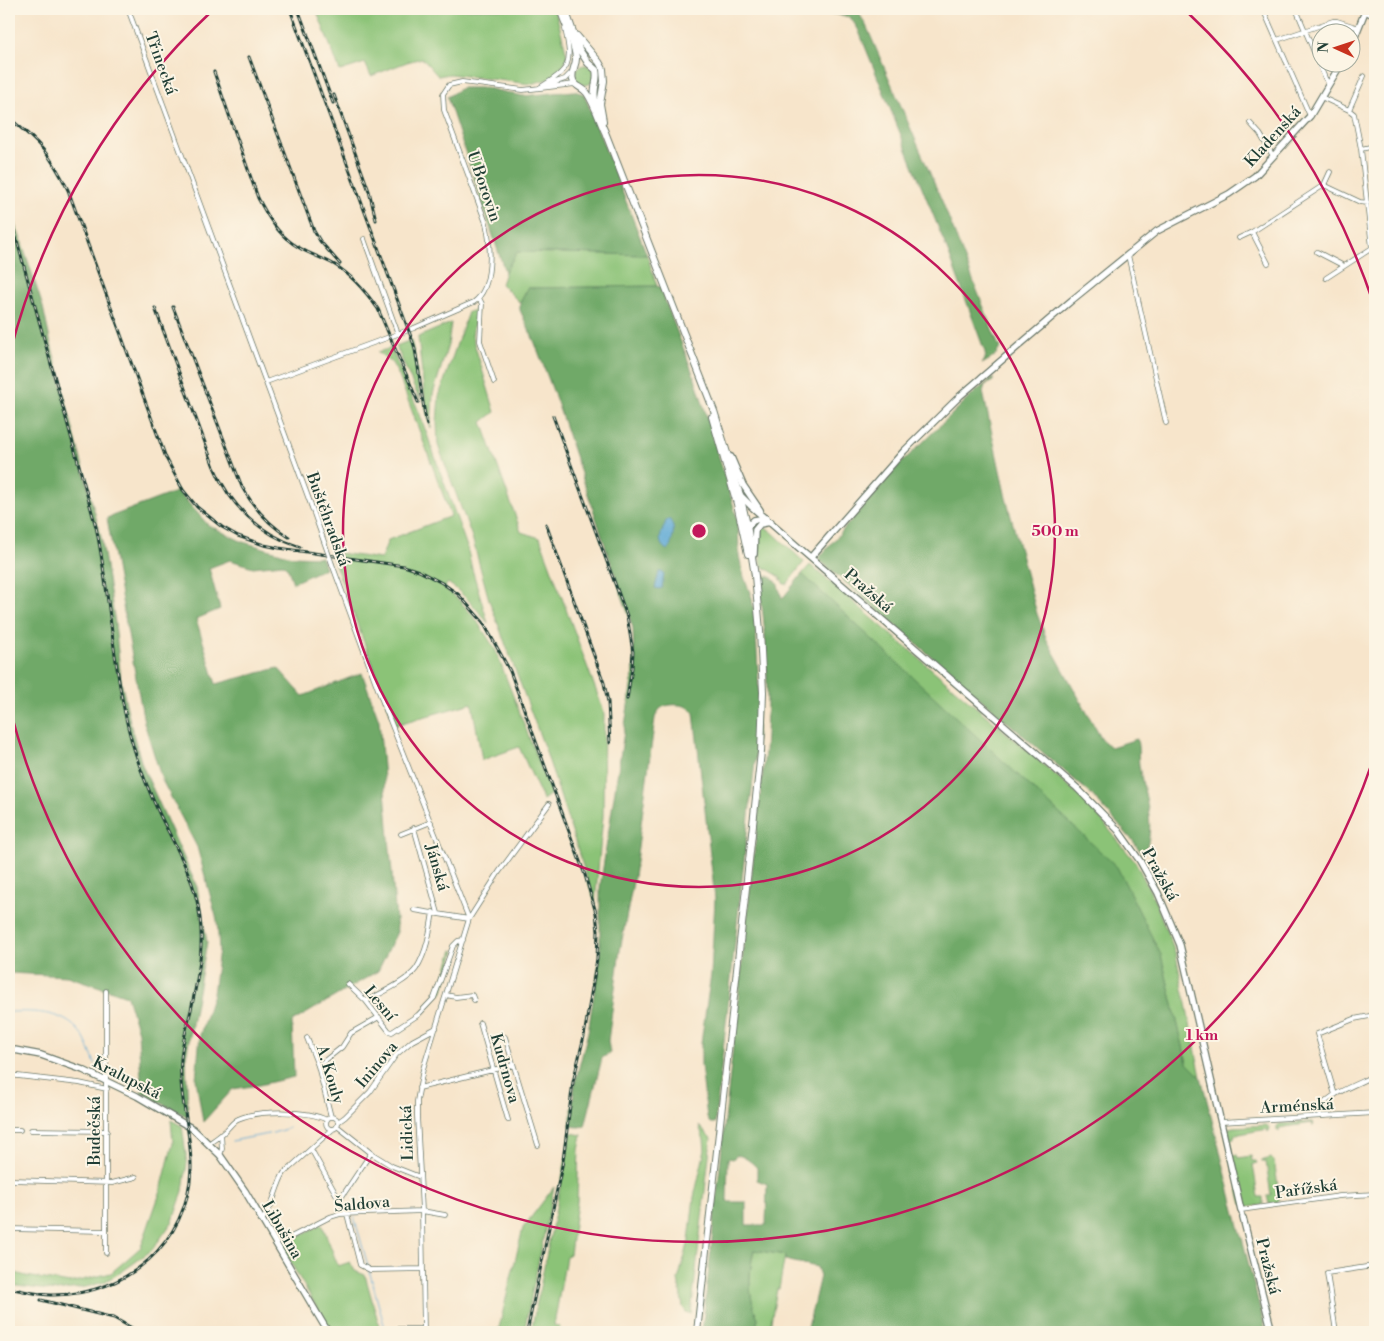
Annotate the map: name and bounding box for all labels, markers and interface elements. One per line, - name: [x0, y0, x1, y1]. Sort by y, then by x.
- north arrow: [1312, 22, 1362, 72]
- street label: Třinecká: [140, 29, 182, 98]
- text: N: [1315, 41, 1333, 53]
- street label: Kladenská: [1240, 101, 1306, 171]
- street label: U Borovin: [463, 148, 506, 225]
- street label: Buštěhradská: [301, 469, 355, 570]
- centre of rings: [690, 522, 708, 540]
- text: 500 m: [1031, 522, 1079, 541]
- street label: Pražská: [840, 564, 897, 618]
- street label: Jánská: [420, 840, 454, 894]
- street label: Pražská: [1137, 844, 1183, 905]
- street label: Lesní: [360, 982, 401, 1026]
- text: 1 km: [1186, 1026, 1219, 1045]
- street label: Kudrnova: [486, 1031, 525, 1106]
- street label: Ininova: [351, 1036, 403, 1092]
- street label: A. Kouly: [311, 1041, 349, 1106]
- street label: Kralupská: [89, 1052, 165, 1104]
- street label: Arménská: [1259, 1094, 1335, 1118]
- street label: Budečská: [85, 1095, 105, 1167]
- street label: Lidická: [396, 1104, 418, 1161]
- street label: Pařížská: [1274, 1175, 1339, 1203]
- street label: Šaldova: [333, 1190, 392, 1216]
- street label: Libušina: [257, 1197, 307, 1263]
- street label: Pražská: [1251, 1236, 1285, 1297]

